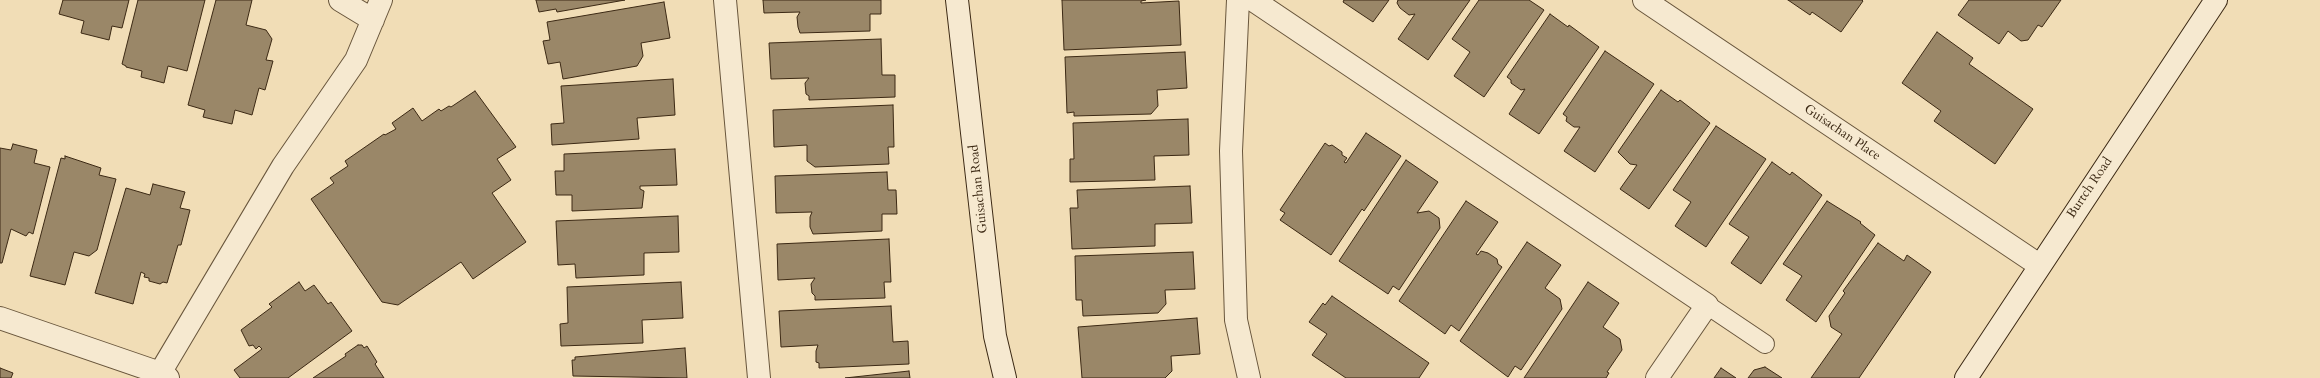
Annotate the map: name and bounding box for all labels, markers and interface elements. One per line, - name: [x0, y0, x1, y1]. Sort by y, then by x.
- street label: Guisachan Place: [1801, 102, 1883, 164]
- street label: Guisachan Road: [967, 144, 991, 234]
- street label: Burtch Road: [2064, 155, 2116, 221]

